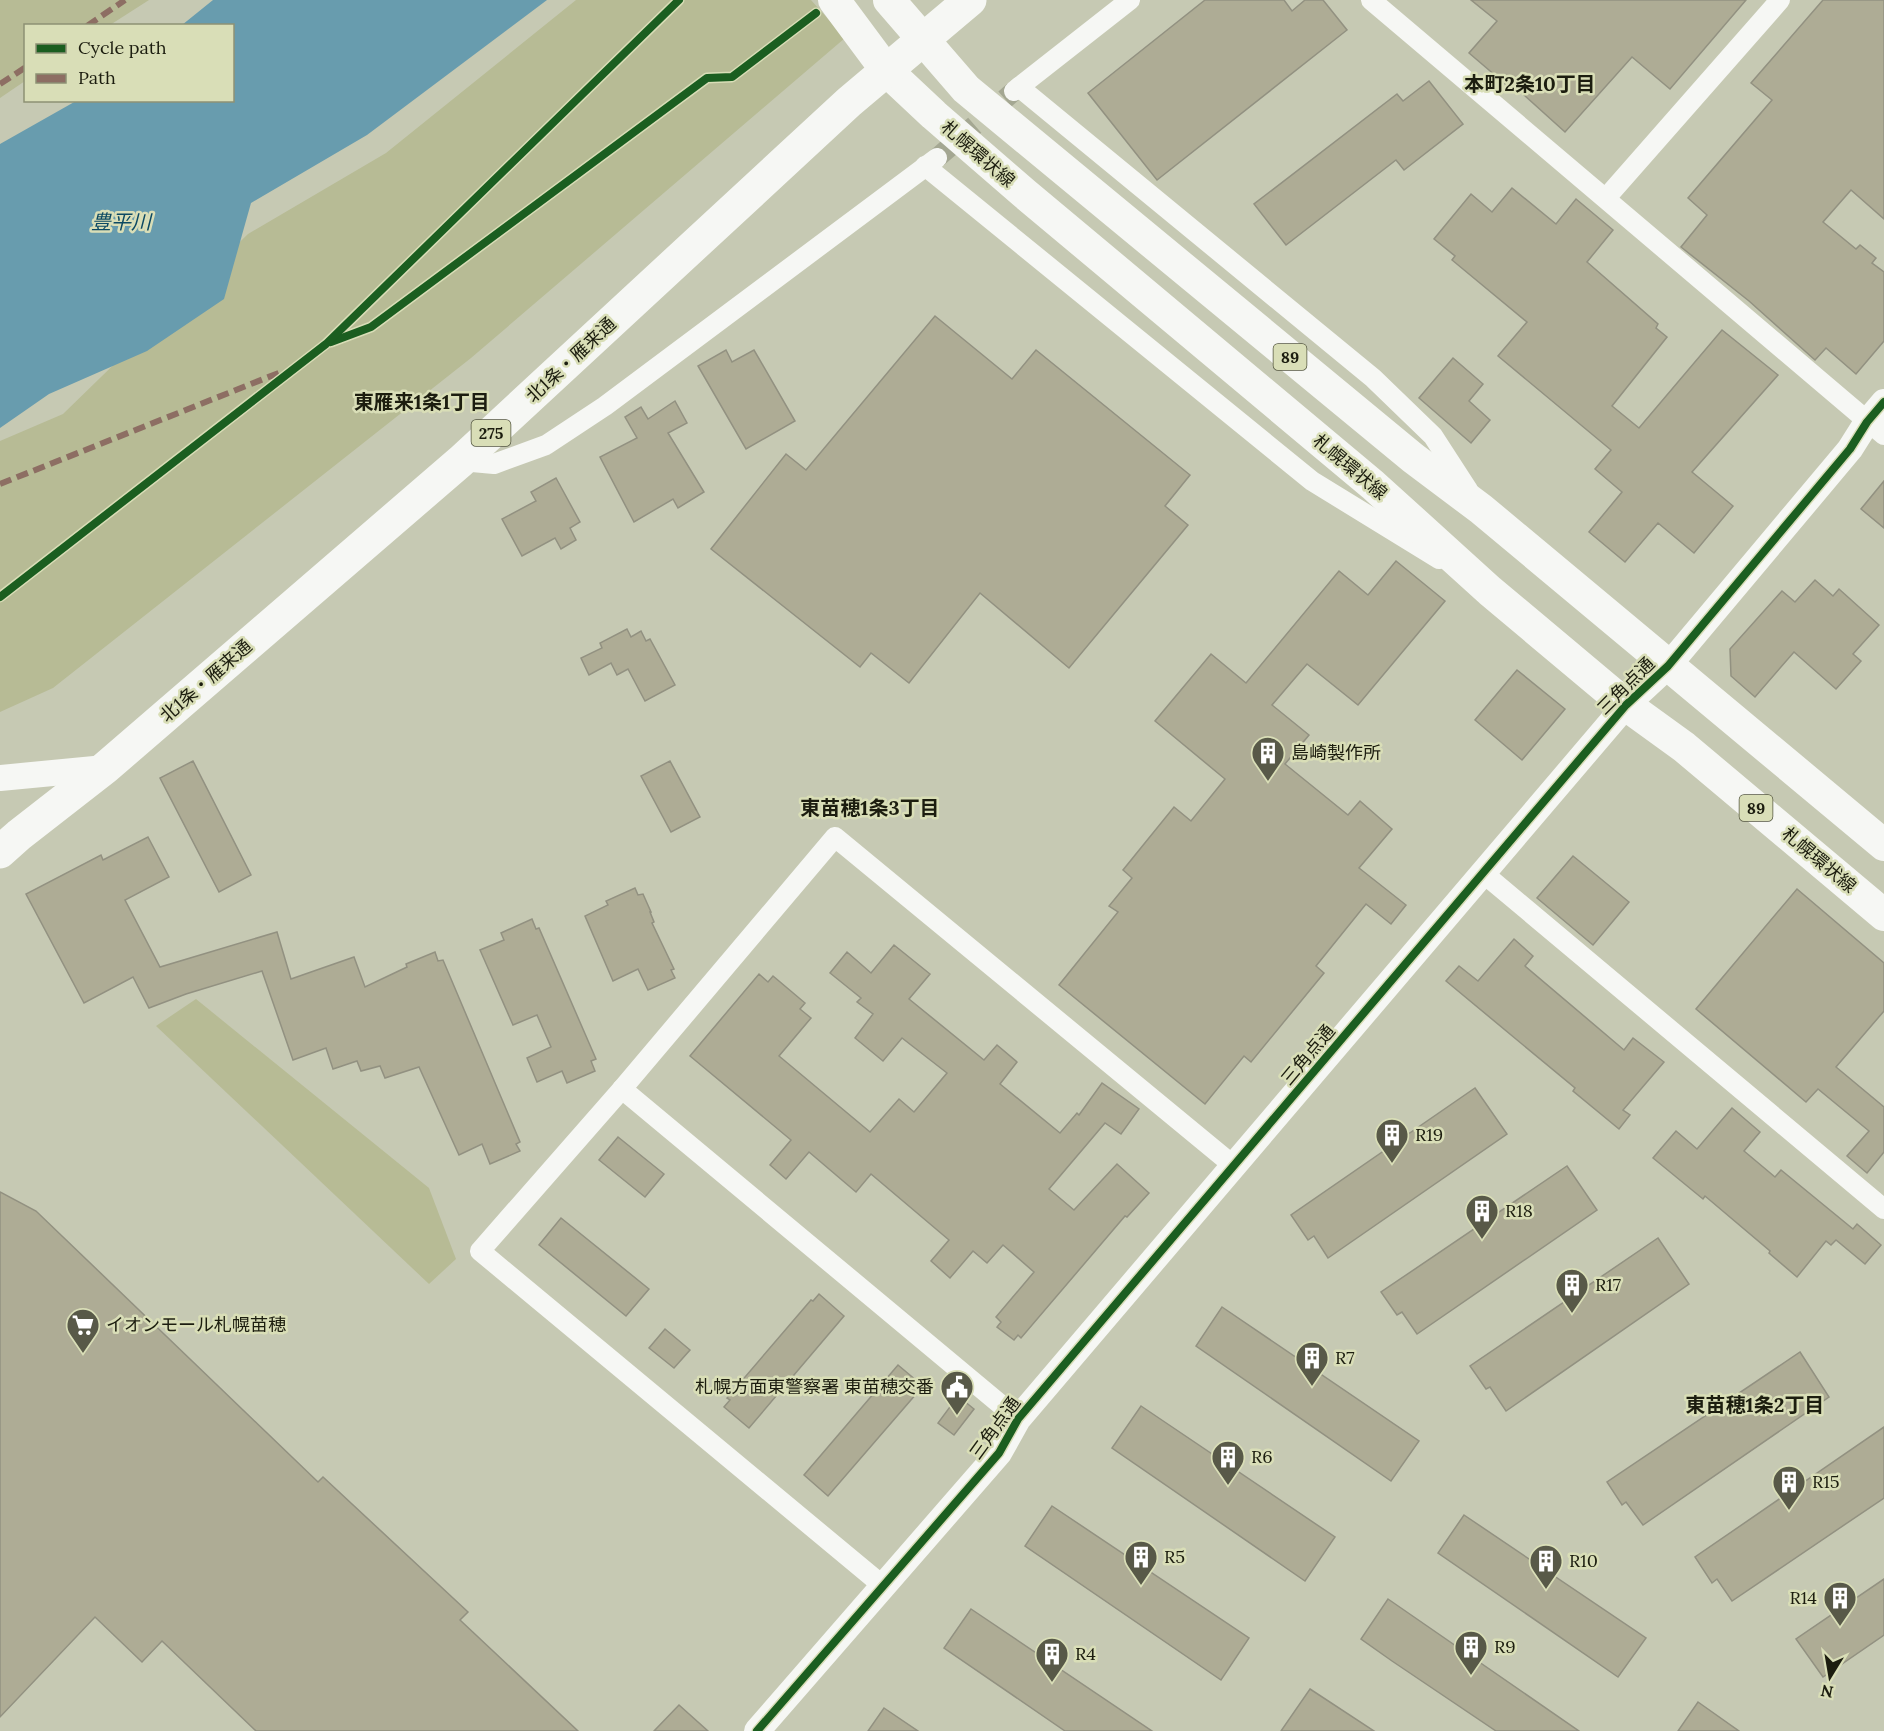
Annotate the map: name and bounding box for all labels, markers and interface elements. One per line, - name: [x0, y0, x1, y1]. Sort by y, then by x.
- legend: [24, 24, 234, 102]
- text: Cycle path: [78, 36, 167, 59]
- text: Path: [78, 66, 116, 89]
- district label: 本町2条10丁目: [1464, 71, 1596, 96]
- street label: 札幌環状線: [937, 115, 1020, 192]
- water label: 豊平川: [91, 209, 153, 234]
- street label: 北1条・雁来通: [521, 312, 620, 407]
- road number: 89: [1274, 344, 1306, 370]
- district label: 東雁来1条1丁目: [354, 389, 490, 414]
- road number: 275: [472, 420, 510, 446]
- street label: 札幌環状線: [1308, 429, 1392, 504]
- street label: 北1条・雁来通: [155, 634, 256, 727]
- street label: 三角点通: [1592, 652, 1659, 719]
- building icon: 島崎製作所: [1250, 735, 1286, 782]
- place label: 島崎製作所: [1291, 741, 1381, 764]
- district label: 東苗穂1条3丁目: [800, 795, 940, 820]
- road number: 89: [1740, 795, 1772, 821]
- street label: 札幌環状線: [1777, 822, 1861, 897]
- street label: 三角点通: [1276, 1020, 1340, 1090]
- building icon: R19: [1374, 1117, 1410, 1164]
- place label: R19: [1415, 1123, 1443, 1146]
- building icon: R18: [1464, 1193, 1500, 1240]
- place label: R18: [1505, 1199, 1533, 1222]
- building icon: R17: [1554, 1267, 1590, 1314]
- place label: R17: [1595, 1273, 1621, 1296]
- supermarket icon: イオンモール札幌苗穂: [65, 1307, 101, 1354]
- place label: イオンモール札幌苗穂: [106, 1313, 286, 1336]
- building icon: R7: [1294, 1340, 1330, 1387]
- place label: R7: [1335, 1346, 1355, 1369]
- public building icon: 札幌方面東警察署 東苗穂交番: [939, 1369, 975, 1416]
- place label: 札幌方面東警察署 東苗穂交番: [695, 1375, 934, 1398]
- street label: 三角点通: [964, 1392, 1025, 1464]
- district label: 東苗穂1条2丁目: [1686, 1392, 1824, 1417]
- building icon: R6: [1210, 1439, 1246, 1486]
- place label: R6: [1251, 1445, 1273, 1468]
- building icon: R15: [1771, 1464, 1807, 1511]
- place label: R15: [1812, 1470, 1840, 1493]
- building icon: R5: [1123, 1539, 1159, 1586]
- building icon: R10: [1528, 1543, 1564, 1590]
- place label: R5: [1164, 1545, 1185, 1568]
- place label: R10: [1569, 1549, 1598, 1572]
- building icon: R14: [1822, 1580, 1858, 1627]
- place label: R14: [1789, 1586, 1817, 1609]
- building icon: R9: [1453, 1629, 1489, 1676]
- place label: R9: [1494, 1635, 1516, 1658]
- building icon: R4: [1034, 1636, 1070, 1683]
- place label: R4: [1075, 1642, 1096, 1665]
- north arrow: [1800, 1647, 1860, 1707]
- text: N: [1819, 1681, 1835, 1703]

